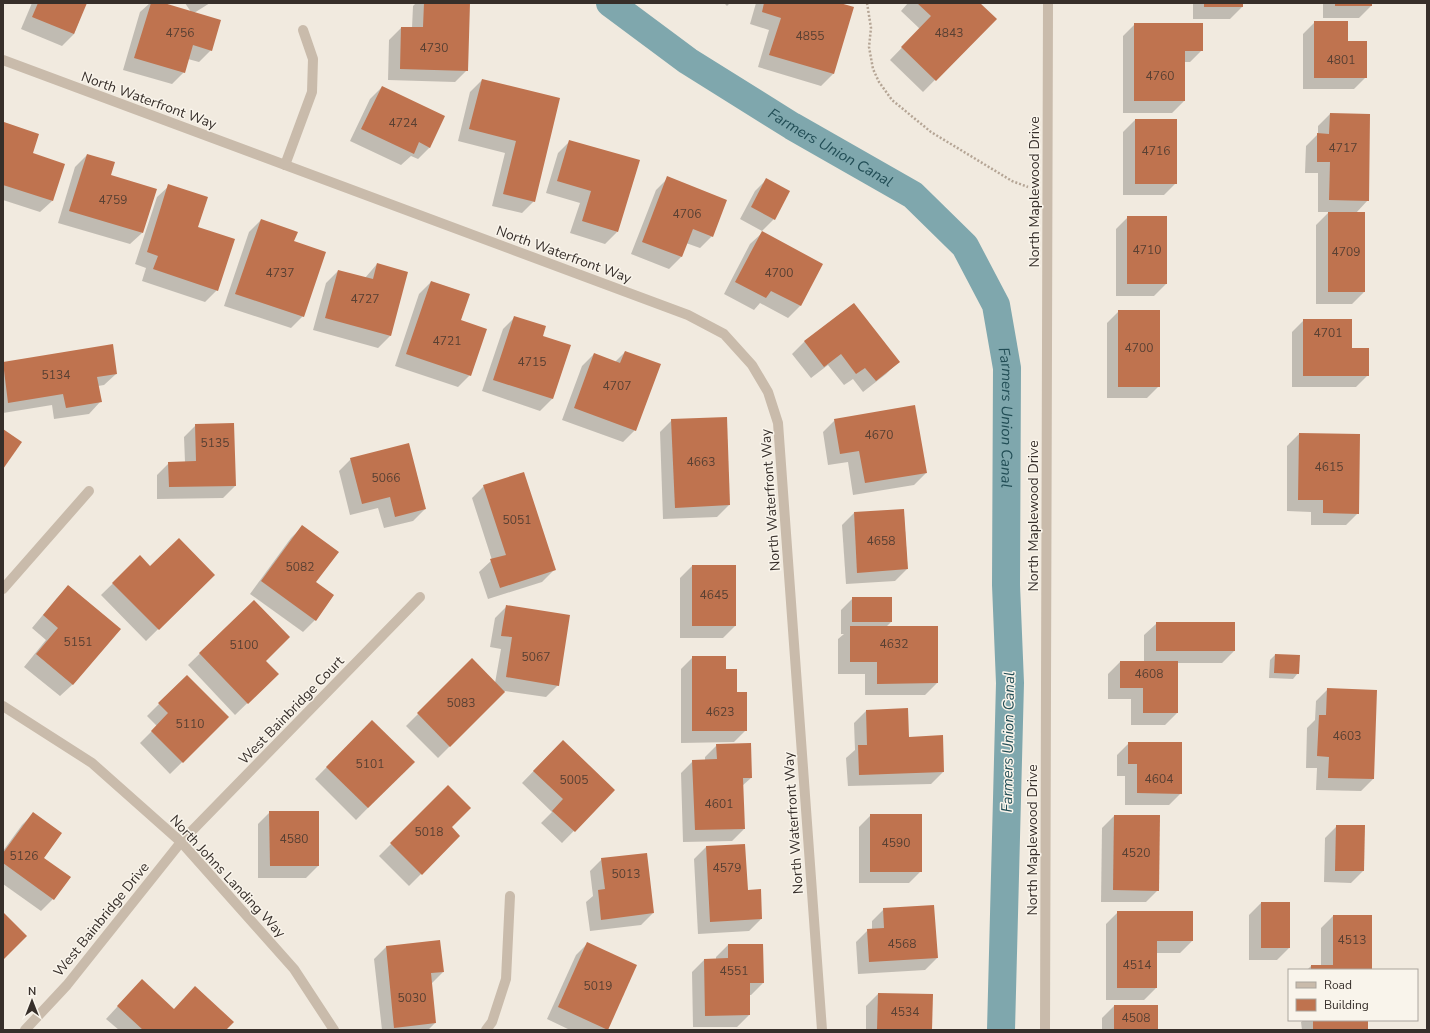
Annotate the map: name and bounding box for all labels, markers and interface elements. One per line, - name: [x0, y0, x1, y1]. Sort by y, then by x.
- house number: 4756: [166, 25, 194, 41]
- house number: 4843: [935, 25, 963, 41]
- house number: 4855: [796, 28, 824, 44]
- house number: 4730: [420, 40, 448, 56]
- house number: 4801: [1327, 52, 1355, 68]
- street label: North Waterfront Way: [79, 67, 220, 134]
- house number: 4760: [1146, 68, 1174, 84]
- water label: Farmers Union Canal: [764, 104, 897, 191]
- house number: 4724: [389, 115, 417, 131]
- street label: North Maplewood Drive: [1025, 116, 1044, 268]
- house number: 4717: [1329, 140, 1357, 156]
- house number: 4716: [1142, 143, 1170, 159]
- house number: 4759: [99, 192, 127, 208]
- house number: 4706: [673, 206, 701, 222]
- street label: North Waterfront Way: [494, 221, 635, 288]
- house number: 4710: [1133, 242, 1161, 258]
- house number: 4709: [1332, 244, 1360, 260]
- house number: 4737: [266, 265, 294, 281]
- house number: 4700: [765, 265, 793, 281]
- house number: 4727: [351, 291, 379, 307]
- house number: 4701: [1314, 325, 1342, 341]
- house number: 4721: [433, 333, 461, 349]
- house number: 4700: [1125, 340, 1153, 356]
- water label: Farmers Union Canal: [994, 346, 1017, 488]
- house number: 4715: [518, 354, 546, 370]
- house number: 5134: [42, 367, 70, 383]
- house number: 4707: [603, 378, 631, 394]
- street label: North Waterfront Way: [756, 427, 785, 572]
- house number: 4670: [865, 427, 893, 443]
- house number: 5135: [201, 435, 229, 451]
- street label: North Maplewood Drive: [1024, 440, 1043, 592]
- house number: 4663: [687, 454, 715, 470]
- house number: 4615: [1315, 459, 1343, 475]
- house number: 5066: [372, 470, 400, 486]
- house number: 5051: [503, 512, 531, 528]
- house number: 4658: [867, 533, 895, 549]
- house number: 5082: [286, 559, 314, 575]
- house number: 4645: [700, 587, 728, 603]
- house number: 5151: [64, 634, 92, 650]
- house number: 4632: [880, 636, 908, 652]
- house number: 5100: [230, 637, 258, 653]
- house number: 5067: [522, 649, 550, 665]
- street label: West Bainbridge Court: [235, 652, 348, 769]
- house number: 4608: [1135, 666, 1163, 682]
- water label: Farmers Union Canal: [997, 671, 1019, 813]
- house number: 5083: [447, 695, 475, 711]
- house number: 4623: [706, 704, 734, 720]
- house number: 5110: [176, 716, 204, 732]
- house number: 4603: [1333, 728, 1361, 744]
- street label: North Waterfront Way: [779, 750, 808, 895]
- house number: 5101: [356, 756, 384, 772]
- street label: North Maplewood Drive: [1023, 764, 1042, 916]
- house number: 4604: [1145, 771, 1173, 787]
- house number: 5005: [560, 772, 588, 788]
- house number: 4601: [705, 796, 733, 812]
- street label: North Johns Landing Way: [166, 811, 290, 943]
- house number: 5018: [415, 824, 443, 840]
- house number: 4580: [280, 831, 308, 847]
- house number: 4590: [882, 835, 910, 851]
- house number: 4520: [1122, 845, 1150, 861]
- house number: 5126: [10, 848, 38, 864]
- street label: West Bainbridge Drive: [49, 858, 154, 981]
- house number: 4579: [713, 860, 741, 876]
- house number: 5013: [612, 866, 640, 882]
- house number: 4513: [1338, 932, 1366, 948]
- house number: 4568: [888, 936, 916, 952]
- house number: 4514: [1123, 957, 1151, 973]
- house number: 4551: [720, 963, 748, 979]
- legend: [1288, 969, 1418, 1021]
- text: Road: [1324, 977, 1352, 993]
- house number: 5019: [584, 978, 612, 994]
- north arrow: [12, 981, 52, 1021]
- text: N: [28, 984, 36, 999]
- house number: 5030: [398, 990, 426, 1006]
- text: Building: [1324, 997, 1369, 1013]
- house number: 4534: [891, 1004, 919, 1020]
- house number: 4508: [1122, 1010, 1150, 1026]

